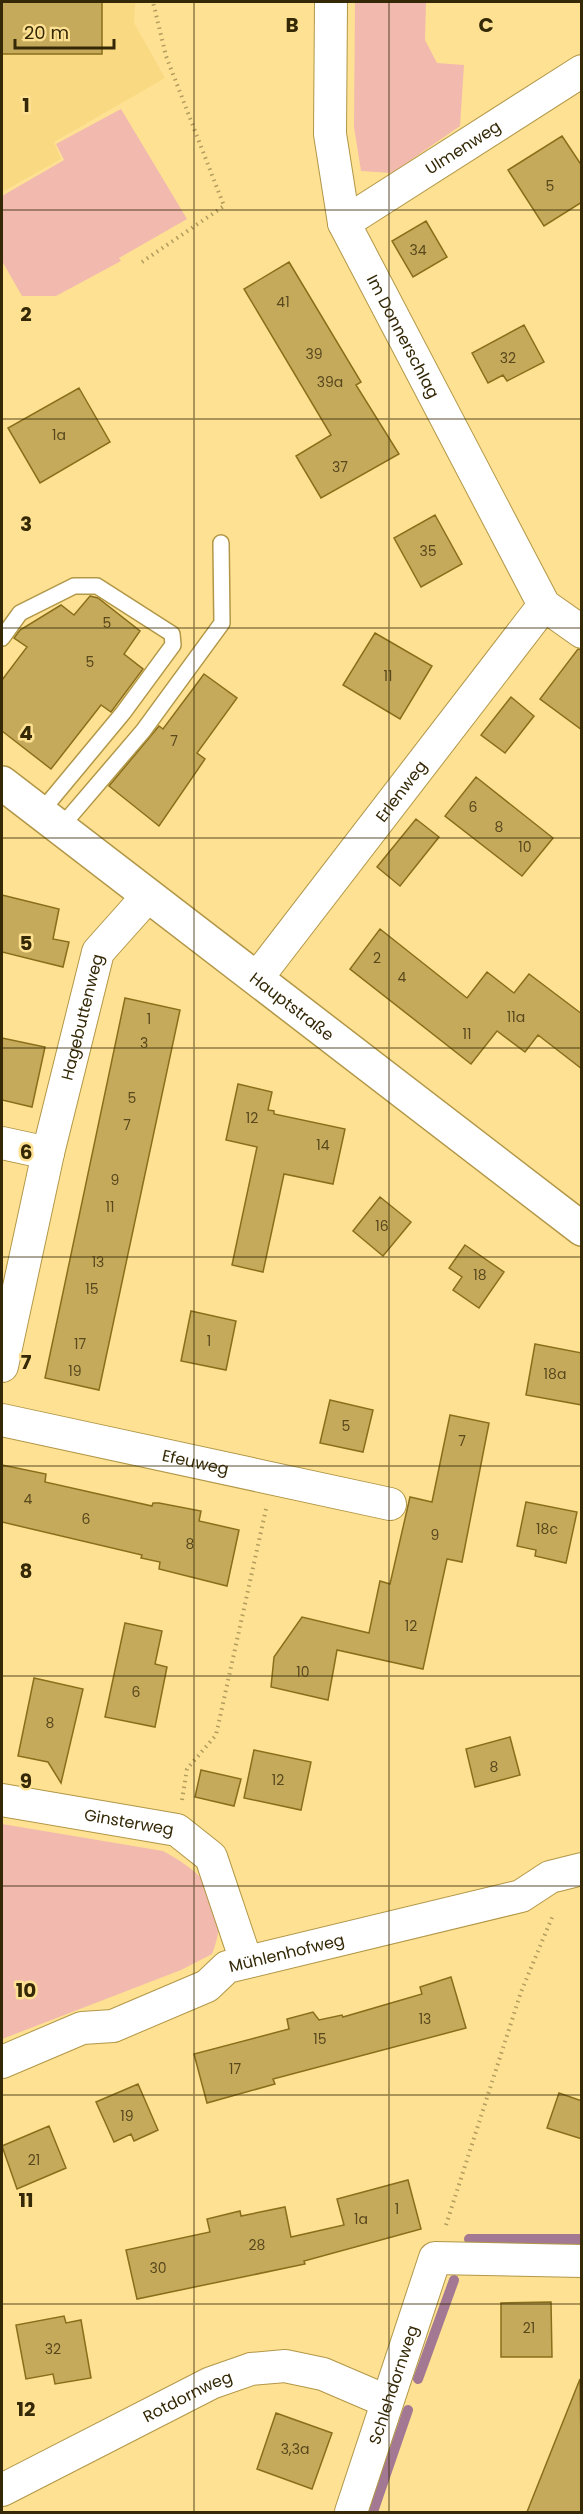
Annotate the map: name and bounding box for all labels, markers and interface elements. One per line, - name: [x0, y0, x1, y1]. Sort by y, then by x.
- text: B: [285, 11, 299, 39]
- text: C: [478, 11, 494, 39]
- scale bar: [15, 12, 114, 50]
- text: 20 m: [24, 20, 69, 45]
- text: 1: [22, 91, 30, 119]
- street label: Ulmenweg: [421, 115, 505, 180]
- house number: 5: [546, 176, 554, 196]
- house number: 34: [409, 240, 427, 260]
- street label: Im Donnerschlag: [361, 271, 445, 402]
- house number: 41: [276, 292, 290, 312]
- text: 2: [20, 300, 32, 328]
- house number: 39: [305, 344, 323, 364]
- house number: 32: [500, 348, 516, 368]
- house number: 39a: [317, 372, 343, 392]
- house number: 1a: [52, 425, 66, 445]
- house number: 37: [332, 457, 348, 477]
- text: 3: [20, 510, 32, 538]
- house number: 35: [419, 541, 437, 561]
- house number: 5: [103, 613, 111, 633]
- house number: 5: [86, 652, 94, 672]
- house number: 11: [384, 666, 392, 686]
- text: 4: [19, 719, 33, 747]
- house number: 7: [170, 731, 178, 751]
- street label: Erlenweg: [370, 756, 432, 827]
- house number: 6: [469, 797, 478, 817]
- house number: 8: [495, 817, 504, 837]
- house number: 10: [518, 837, 532, 857]
- text: 5: [20, 929, 33, 957]
- house number: 2: [373, 948, 381, 968]
- street label: Hagebuttenweg: [56, 952, 109, 1083]
- street label: Hauptstraße: [245, 967, 339, 1046]
- house number: 4: [398, 967, 407, 987]
- house number: 11a: [507, 1007, 525, 1027]
- house number: 1: [147, 1009, 151, 1029]
- house number: 11: [463, 1024, 471, 1044]
- house number: 3: [140, 1033, 148, 1053]
- house number: 5: [128, 1088, 136, 1108]
- house number: 12: [246, 1108, 258, 1128]
- house number: 7: [123, 1115, 131, 1135]
- house number: 14: [316, 1135, 330, 1155]
- text: 6: [20, 1138, 32, 1166]
- house number: 9: [111, 1170, 119, 1190]
- house number: 11: [106, 1197, 114, 1217]
- house number: 16: [375, 1216, 389, 1236]
- house number: 13: [92, 1252, 104, 1272]
- house number: 18: [473, 1265, 487, 1285]
- house number: 15: [85, 1279, 99, 1299]
- house number: 1: [207, 1331, 211, 1351]
- house number: 17: [74, 1334, 86, 1354]
- text: 7: [21, 1348, 32, 1376]
- house number: 19: [68, 1361, 82, 1381]
- house number: 18a: [544, 1364, 566, 1384]
- house number: 5: [342, 1416, 350, 1436]
- house number: 7: [458, 1431, 466, 1451]
- street label: Efeuweg: [160, 1444, 231, 1481]
- house number: 4: [24, 1489, 33, 1509]
- house number: 6: [82, 1509, 91, 1529]
- house number: 18c: [536, 1519, 558, 1539]
- house number: 9: [431, 1525, 439, 1545]
- house number: 8: [186, 1534, 195, 1554]
- text: 8: [20, 1557, 32, 1585]
- house number: 12: [405, 1616, 417, 1636]
- house number: 10: [296, 1662, 310, 1682]
- house number: 6: [132, 1682, 141, 1702]
- house number: 8: [46, 1713, 55, 1733]
- house number: 8: [490, 1757, 499, 1777]
- text: 9: [20, 1767, 32, 1795]
- house number: 12: [272, 1770, 284, 1790]
- street label: Ginsterweg: [82, 1803, 176, 1841]
- street label: Mühlenhofweg: [227, 1928, 347, 1978]
- text: 10: [16, 1976, 36, 2004]
- house number: 13: [419, 2009, 431, 2029]
- house number: 15: [313, 2029, 327, 2049]
- house number: 17: [229, 2059, 241, 2079]
- house number: 19: [120, 2106, 134, 2126]
- house number: 21: [28, 2150, 40, 2170]
- text: 11: [18, 2186, 34, 2214]
- house number: 1: [395, 2199, 399, 2219]
- house number: 1a: [354, 2209, 368, 2229]
- house number: 28: [249, 2235, 266, 2255]
- house number: 30: [149, 2258, 167, 2278]
- house number: 21: [523, 2318, 535, 2338]
- street label: Schlehdornweg: [363, 2322, 424, 2448]
- house number: 32: [45, 2339, 61, 2359]
- street label: Rotdornweg: [139, 2365, 235, 2428]
- text: 12: [17, 2395, 35, 2423]
- house number: 3,3a: [281, 2439, 309, 2459]

